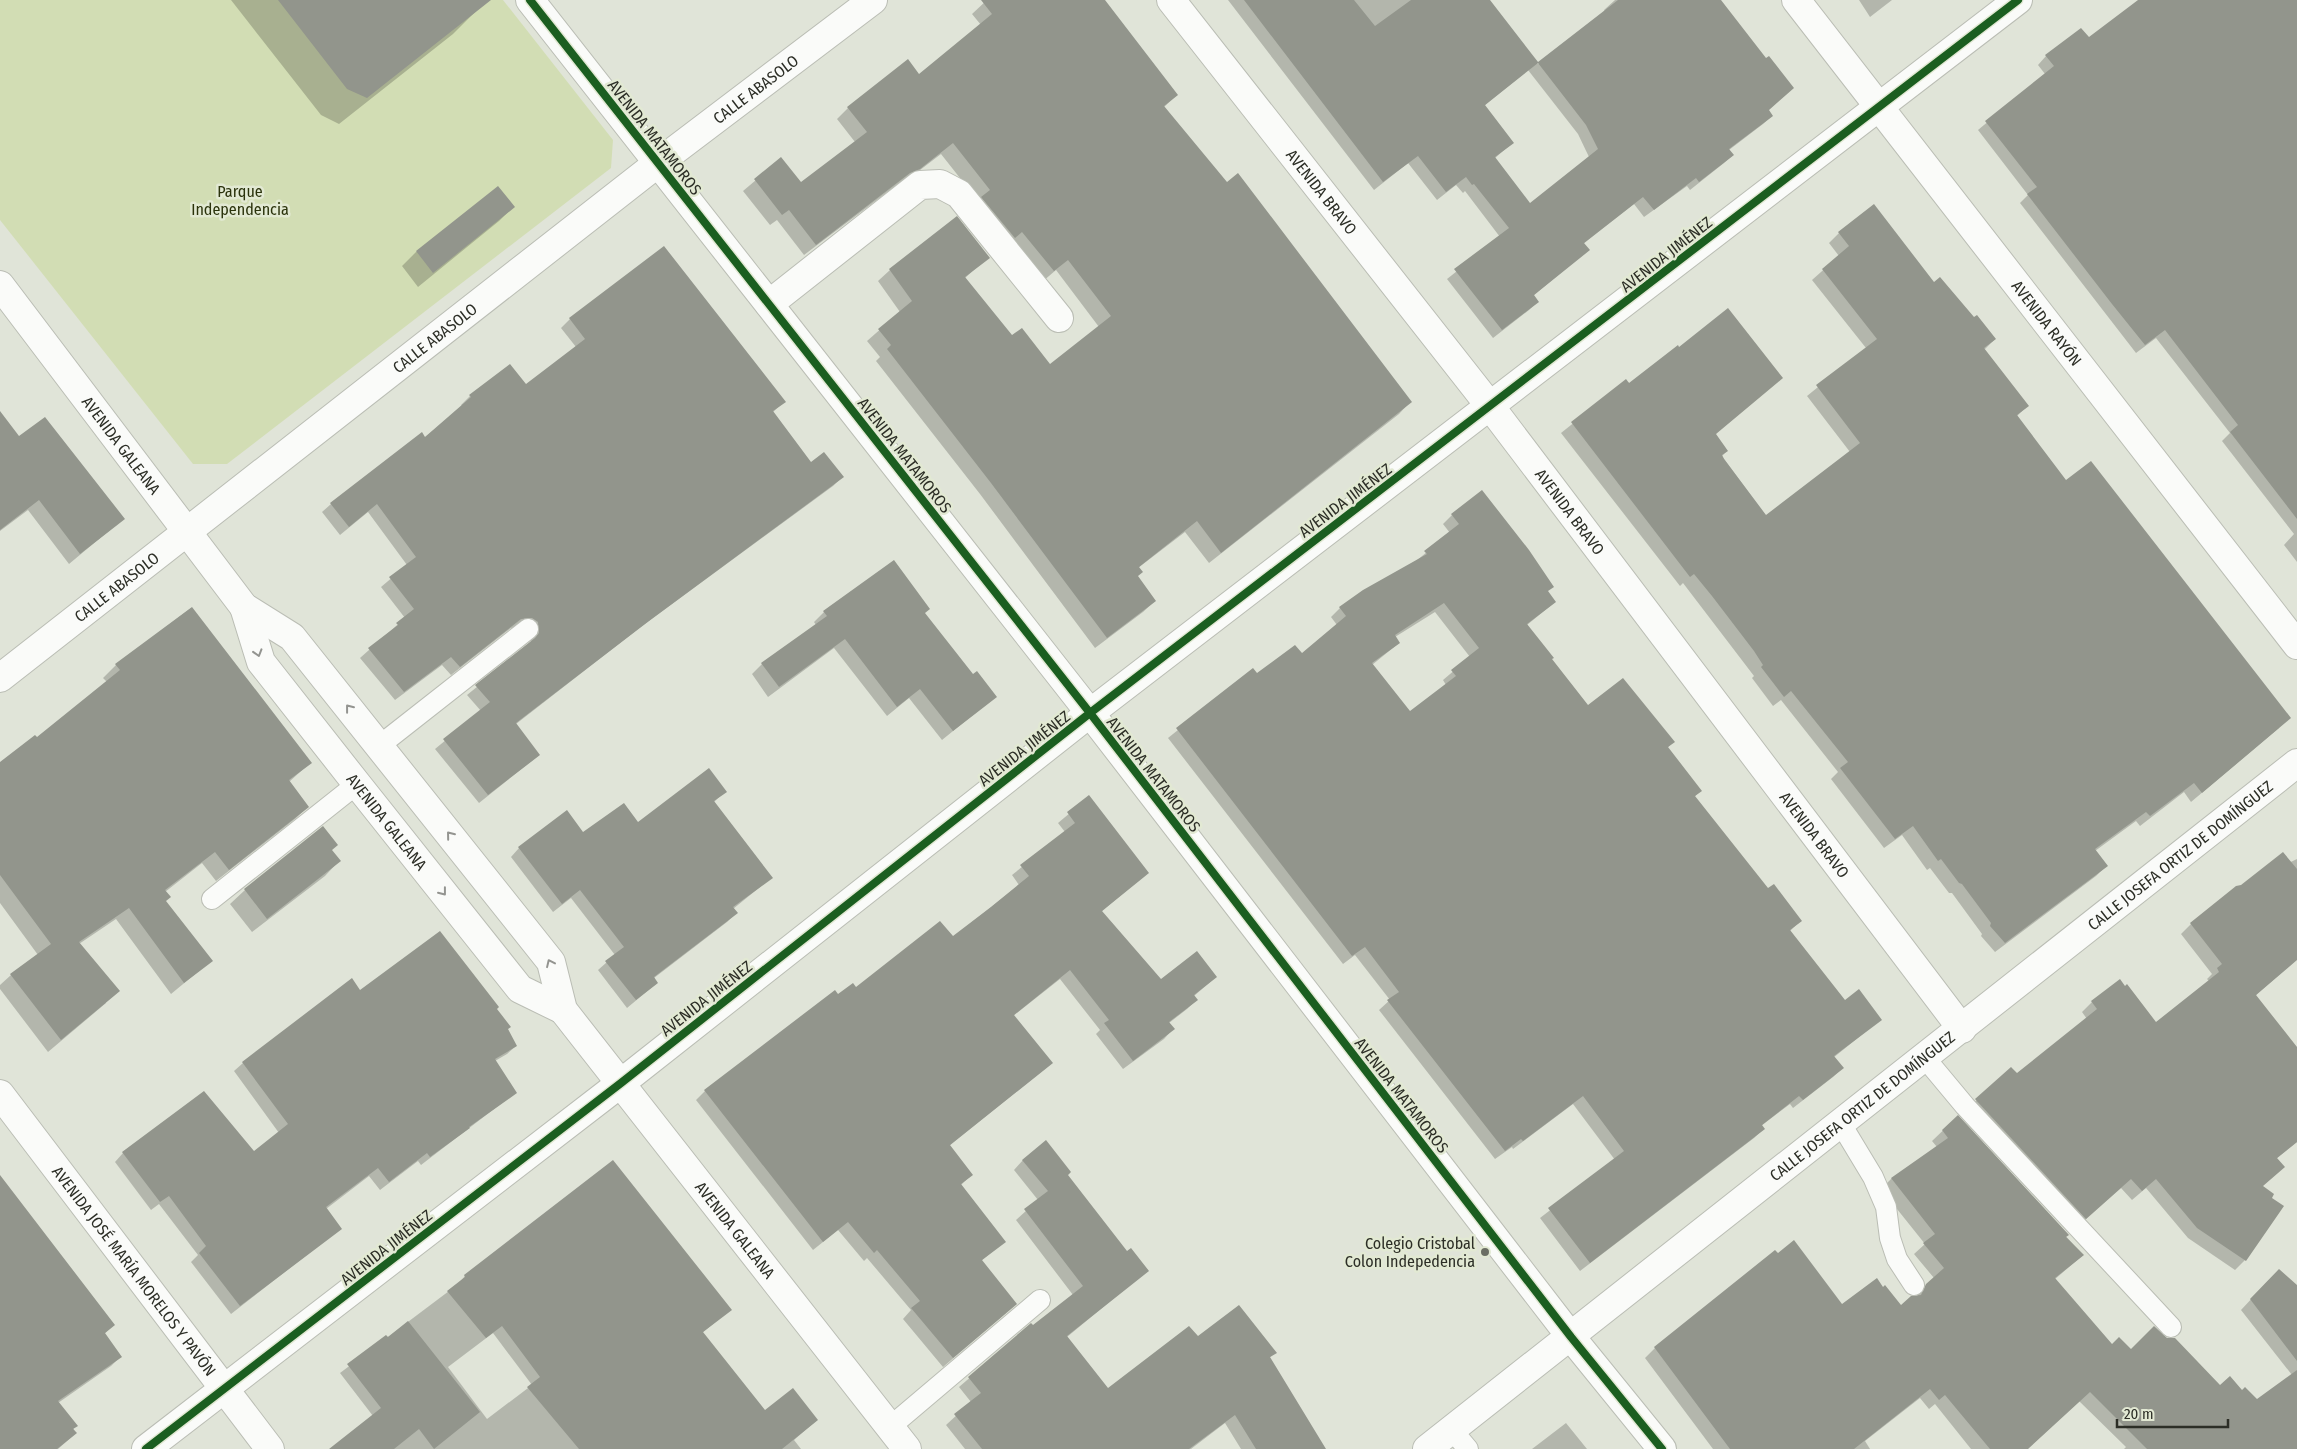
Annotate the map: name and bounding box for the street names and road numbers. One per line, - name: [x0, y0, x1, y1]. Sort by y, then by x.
- street label: CALLE ABASOLO: [709, 51, 802, 128]
- street label: AVENIDA MATAMOROS: [604, 76, 706, 199]
- street label: AVENIDA BRAVO: [1282, 146, 1361, 239]
- street label: AVENIDA JIMÉNEZ: [1617, 213, 1716, 296]
- street label: AVENIDA RAYÓN: [2007, 277, 2086, 370]
- street label: CALLE ABASOLO: [389, 299, 481, 377]
- street label: AVENIDA GALEANA: [78, 393, 165, 499]
- street label: AVENIDA MATAMOROS: [854, 394, 956, 517]
- street label: AVENIDA JIMÉNEZ: [1295, 459, 1395, 541]
- street label: AVENIDA BRAVO: [1531, 465, 1608, 559]
- street label: CALLE ABASOLO: [71, 548, 163, 626]
- street label: AVENIDA JIMÉNEZ: [975, 707, 1074, 790]
- street label: AVENIDA MATAMOROS: [1103, 713, 1205, 836]
- street label: AVENIDA GALEANA: [342, 770, 431, 875]
- street label: CALLE JOSEFA ORTIZ DE DOMÍNGUEZ: [2084, 777, 2277, 934]
- street label: AVENIDA BRAVO: [1776, 788, 1853, 882]
- street label: AVENIDA JIMÉNEZ: [657, 957, 756, 1040]
- street label: CALLE JOSEFA ORTIZ DE DOMÍNGUEZ: [1766, 1028, 1959, 1185]
- street label: AVENIDA MATAMOROS: [1351, 1034, 1453, 1157]
- street label: AVENIDA JOSÉ MARÍA MORELOS Y PAVÓN: [48, 1162, 220, 1380]
- street label: AVENIDA GALEANA: [691, 1178, 779, 1283]
- street label: AVENIDA JIMÉNEZ: [337, 1206, 436, 1289]

